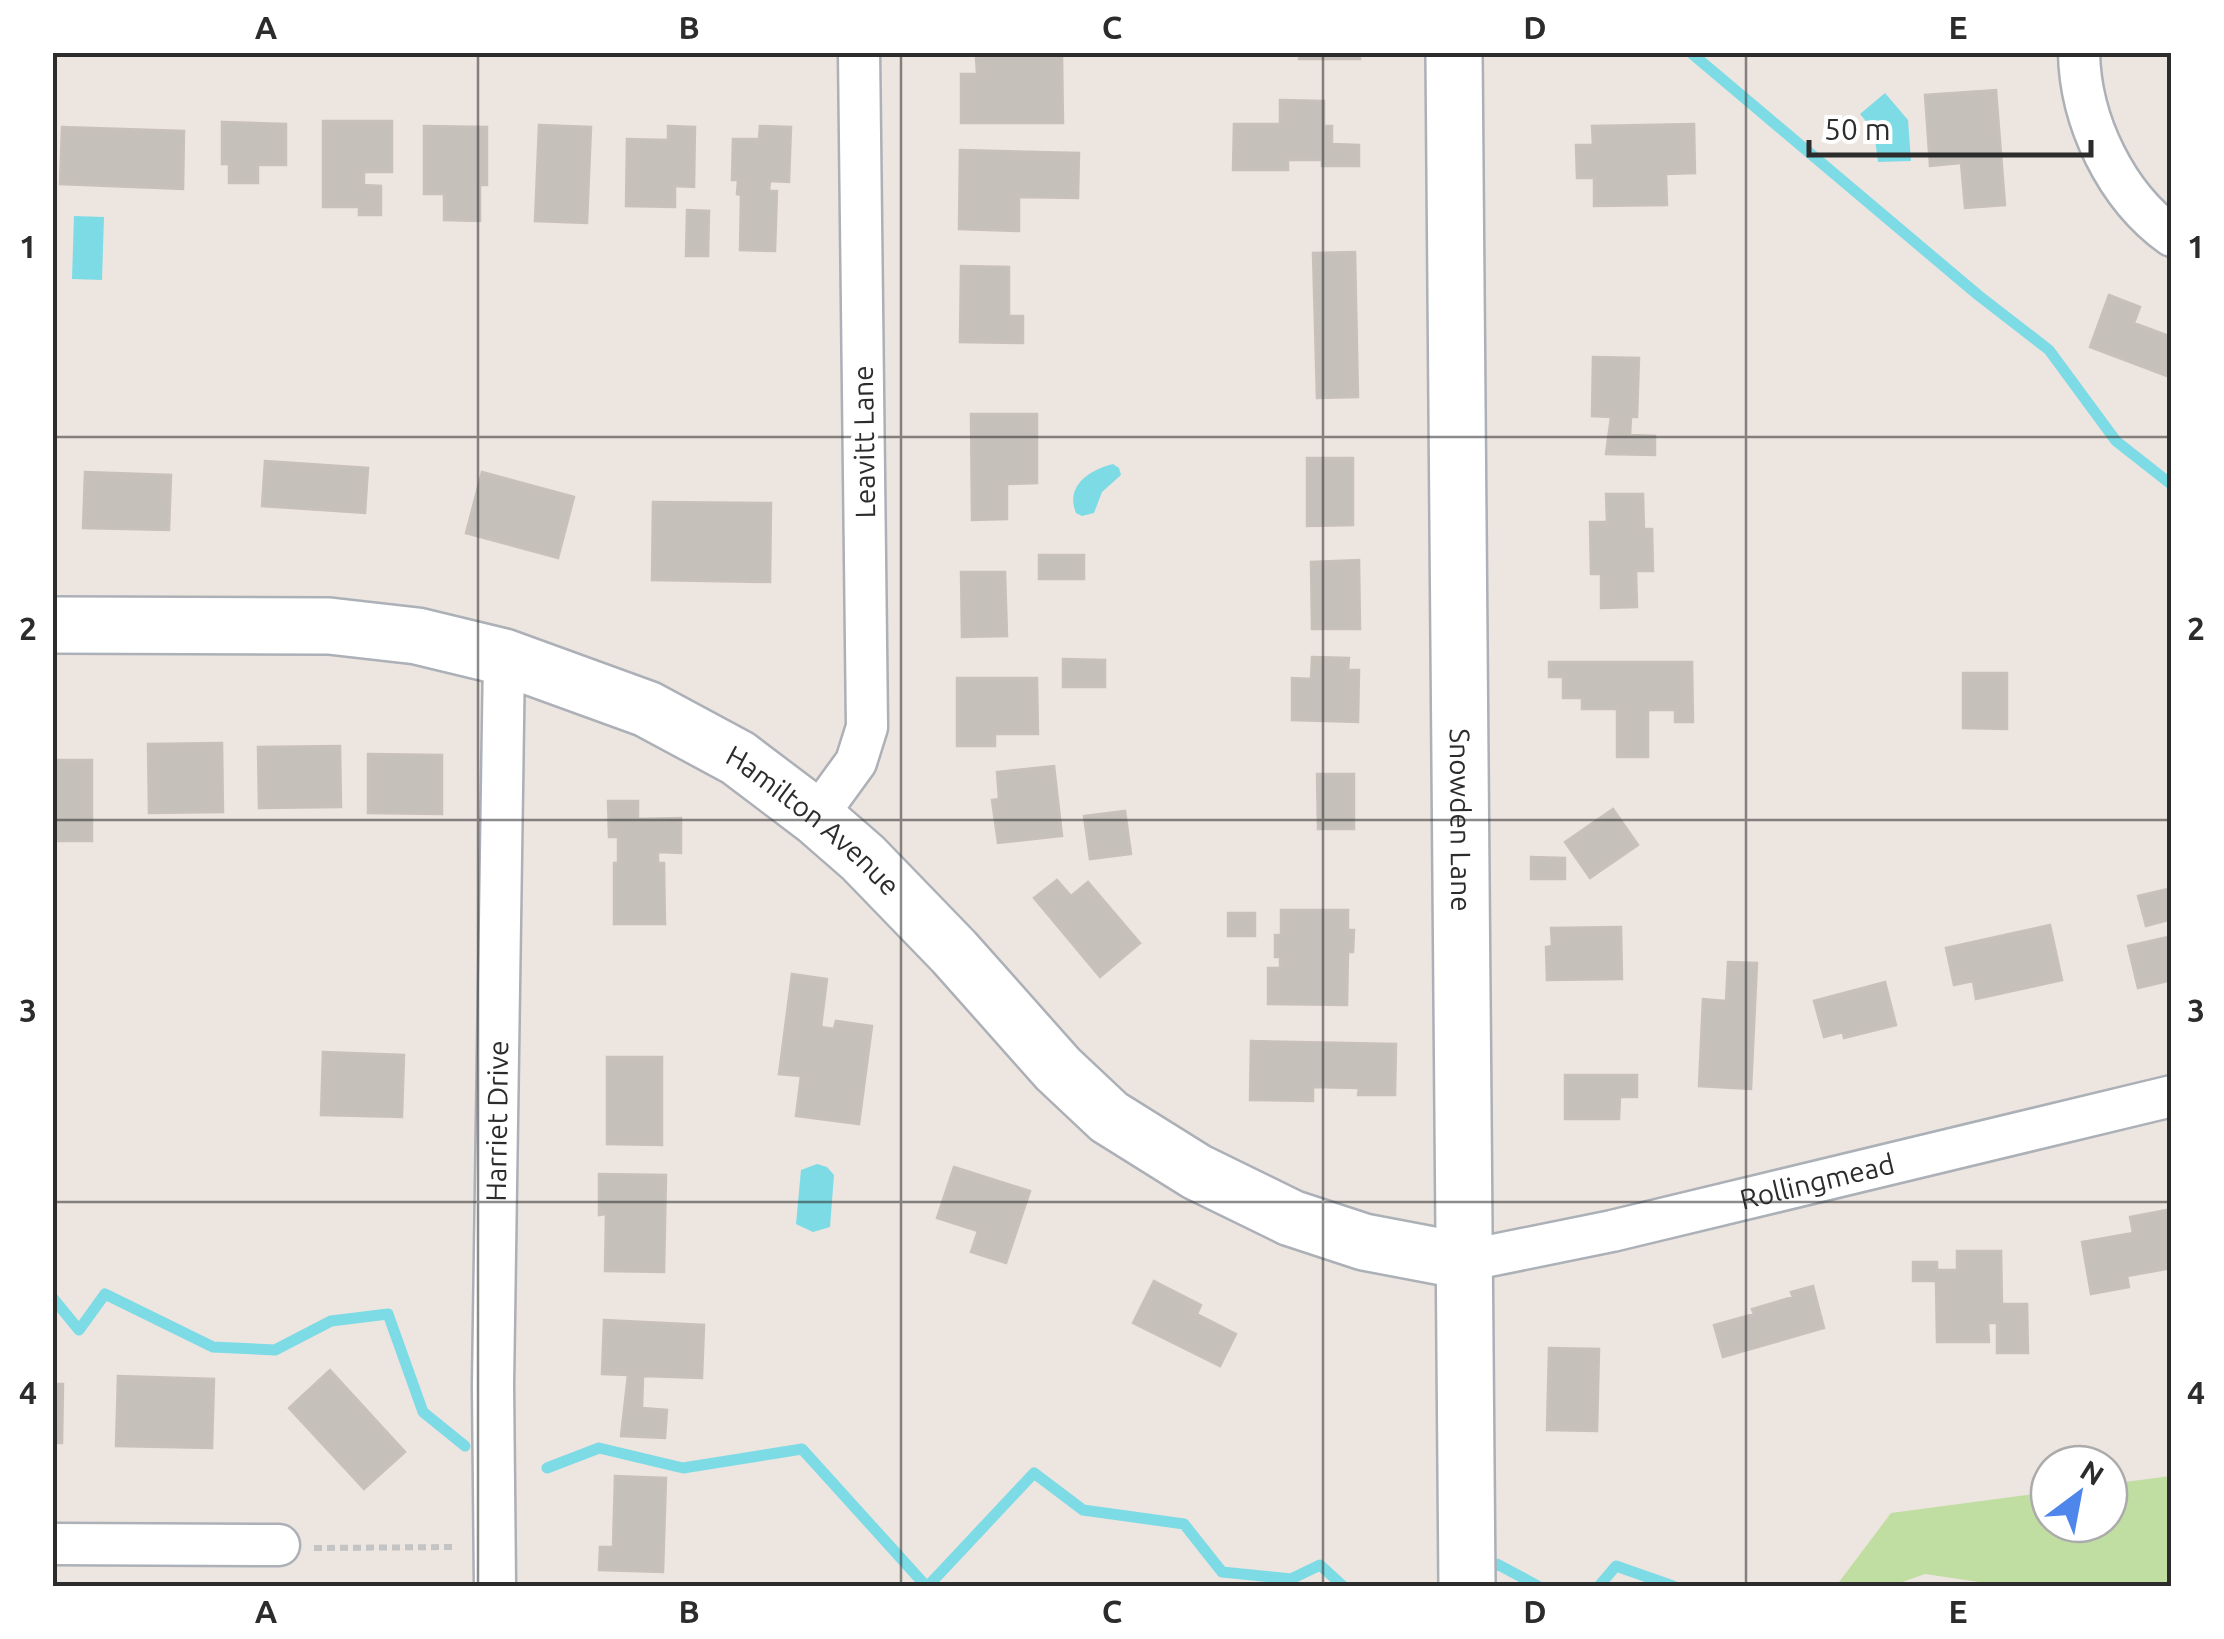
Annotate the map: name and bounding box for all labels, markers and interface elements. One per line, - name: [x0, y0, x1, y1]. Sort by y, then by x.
- text: A: [255, 9, 278, 45]
- text: B: [678, 9, 700, 45]
- text: C: [1102, 9, 1122, 45]
- text: D: [1523, 9, 1547, 45]
- text: E: [1948, 9, 1968, 45]
- scale bar: [1809, 95, 2092, 157]
- text: 50 m: [1824, 112, 1891, 146]
- text: 1: [19, 228, 37, 264]
- text: 1: [2187, 228, 2205, 264]
- street label: Leavitt Lane: [847, 365, 880, 519]
- text: 2: [19, 610, 37, 646]
- text: 2: [2187, 610, 2205, 646]
- street label: Snowden Lane: [1445, 728, 1477, 912]
- street label: Hamilton Avenue: [721, 739, 906, 901]
- text: 3: [19, 992, 37, 1028]
- text: 3: [2187, 992, 2205, 1028]
- street label: Harriet Drive: [480, 1040, 513, 1202]
- street label: Rollingmead: [1737, 1148, 1897, 1215]
- text: 4: [19, 1374, 37, 1410]
- text: 4: [2187, 1374, 2205, 1410]
- north arrow: [2029, 1444, 2129, 1544]
- text: N: [2075, 1454, 2110, 1491]
- text: A: [255, 1593, 278, 1629]
- text: B: [678, 1593, 700, 1629]
- text: C: [1102, 1593, 1122, 1629]
- text: D: [1523, 1593, 1547, 1629]
- text: E: [1948, 1593, 1968, 1629]

